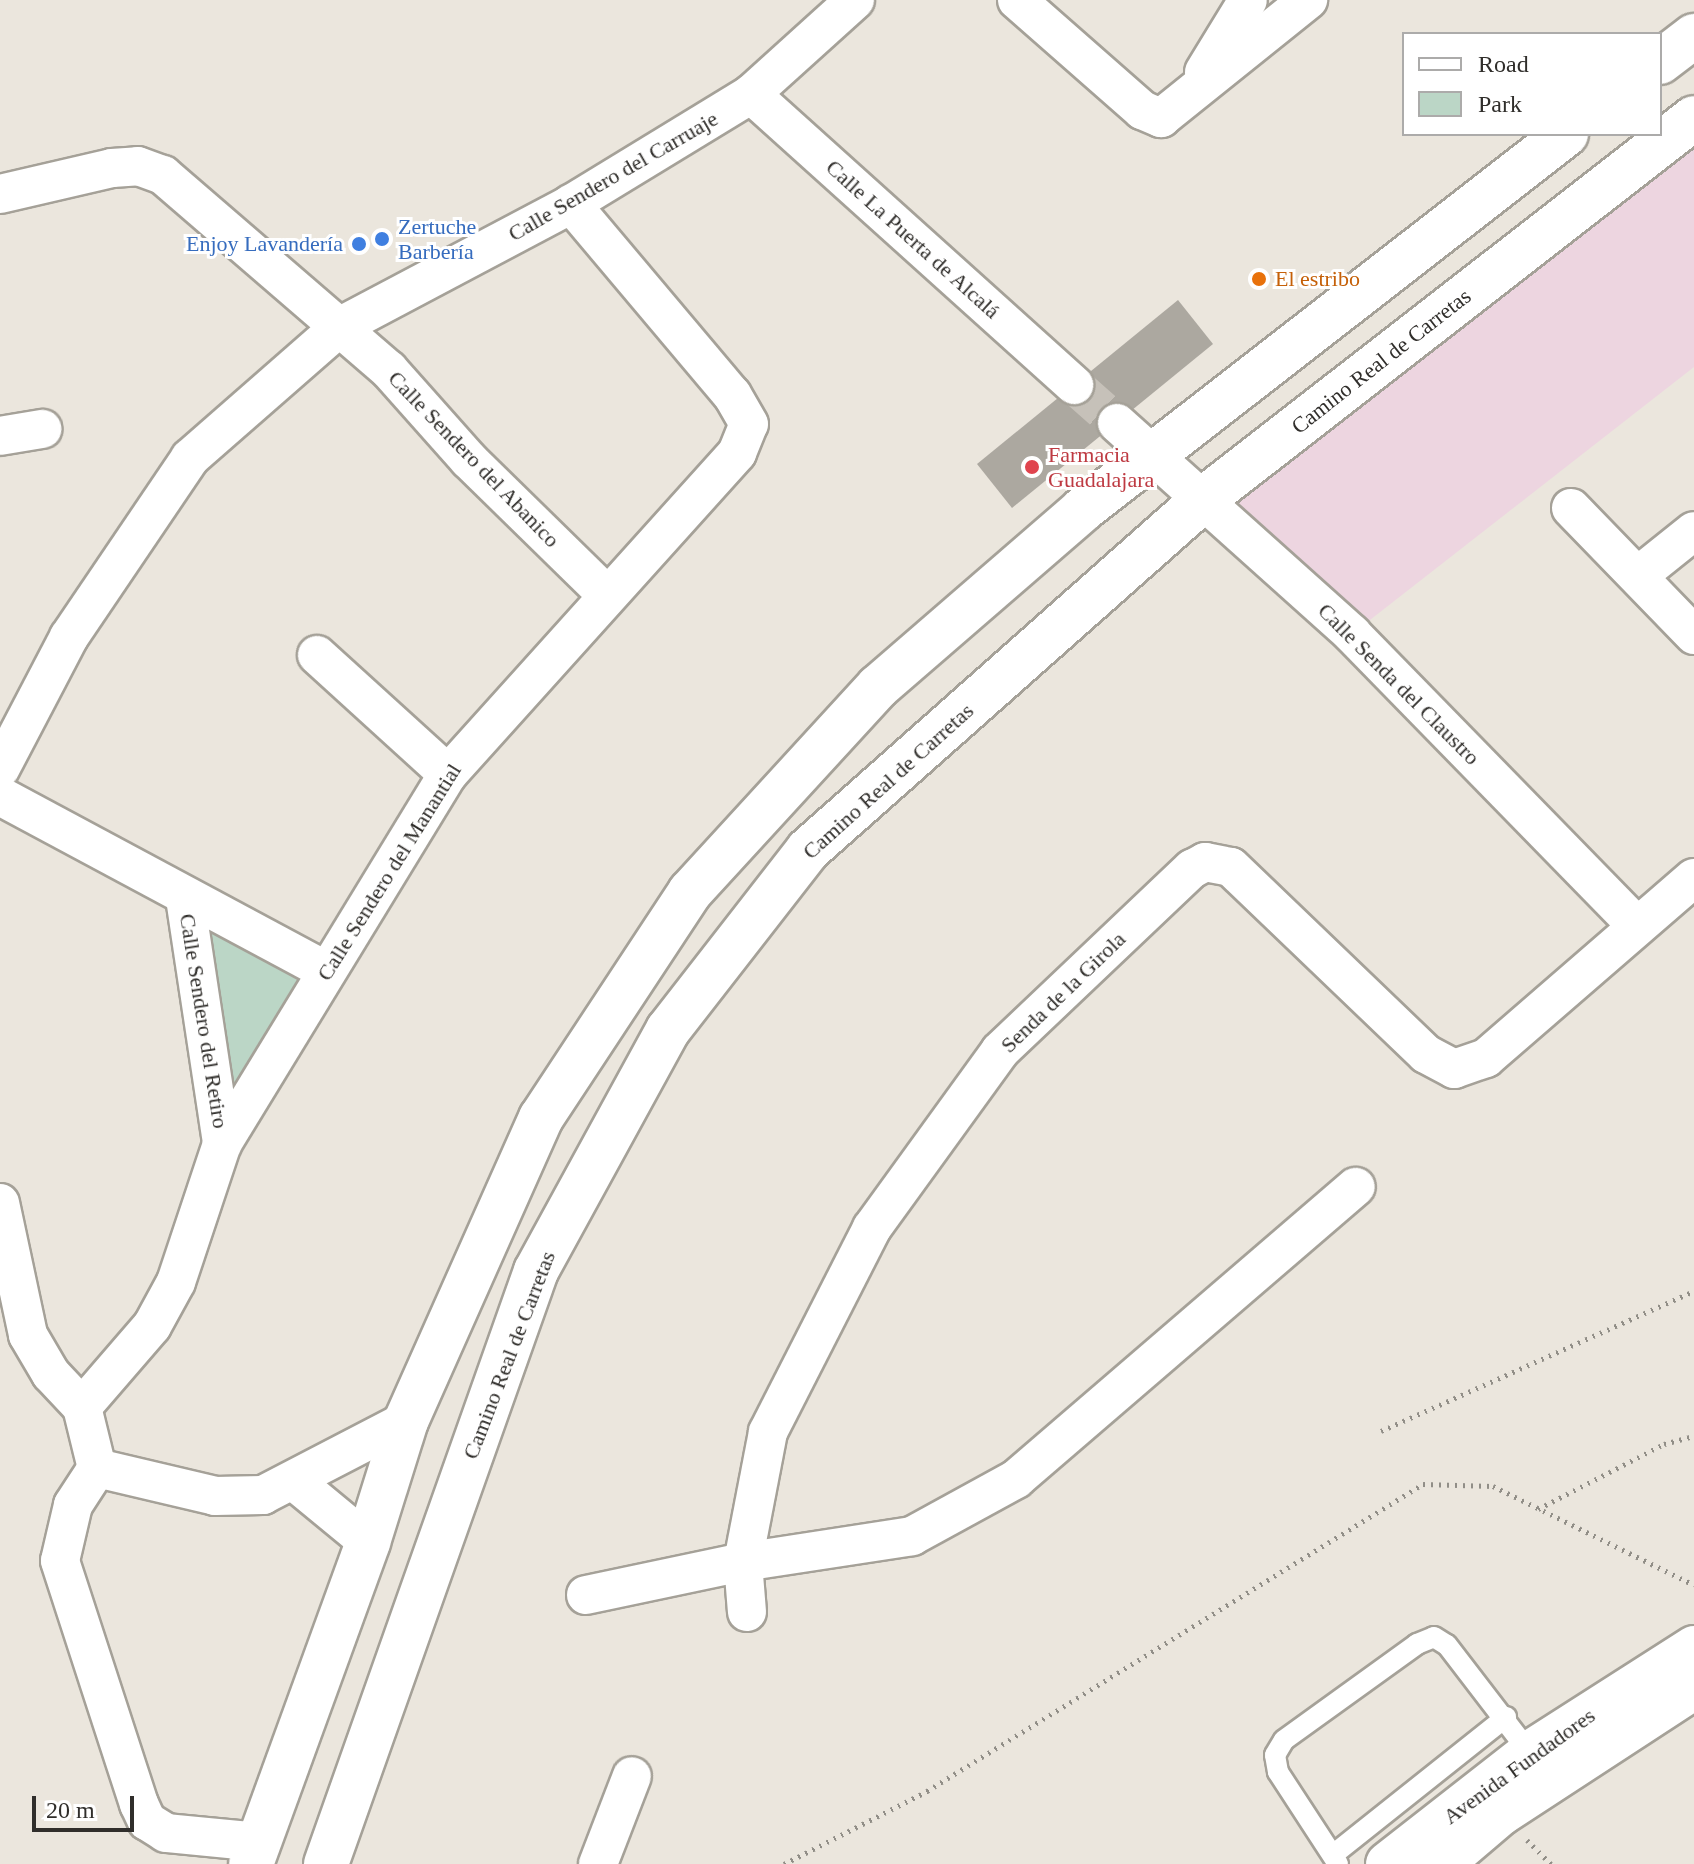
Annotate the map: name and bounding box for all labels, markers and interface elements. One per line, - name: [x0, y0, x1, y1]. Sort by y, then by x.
- legend: [1402, 32, 1662, 136]
- text: Road: [1478, 51, 1529, 77]
- text: Park: [1478, 91, 1522, 117]
- street label: Calle Sendero del Carruaje: [504, 105, 722, 247]
- street label: Calle La Puerta de Alcalá: [820, 154, 1006, 324]
- place label: Zertuche Barbería: [398, 213, 476, 264]
- marker: Zertuche Barbería: [373, 230, 391, 248]
- place label: Enjoy Lavandería: [186, 231, 343, 257]
- marker: Enjoy Lavandería: [350, 235, 368, 253]
- place label: El estribo: [1275, 266, 1360, 292]
- marker: El estribo: [1250, 270, 1268, 288]
- street label: Camino Real de Carretas: [1286, 283, 1476, 439]
- street label: Calle Sendero del Abanico: [382, 365, 566, 553]
- place label: Farmacia Guadalajara: [1048, 441, 1154, 492]
- marker: Farmacia Guadalajara: [1023, 458, 1041, 476]
- street label: Calle Senda del Claustro: [1313, 598, 1485, 770]
- street label: Camino Real de Carretas: [797, 697, 979, 865]
- street label: Calle Sendero del Manantial: [311, 759, 467, 985]
- street label: Calle Sendero del Retiro: [174, 912, 234, 1130]
- street label: Senda de la Girola: [995, 926, 1131, 1058]
- street label: Camino Real de Carretas: [457, 1247, 561, 1463]
- street label: Avenida Fundadores: [1438, 1702, 1600, 1830]
- scale bar: [36, 1780, 138, 1830]
- text: 20 m: [46, 1797, 95, 1823]

